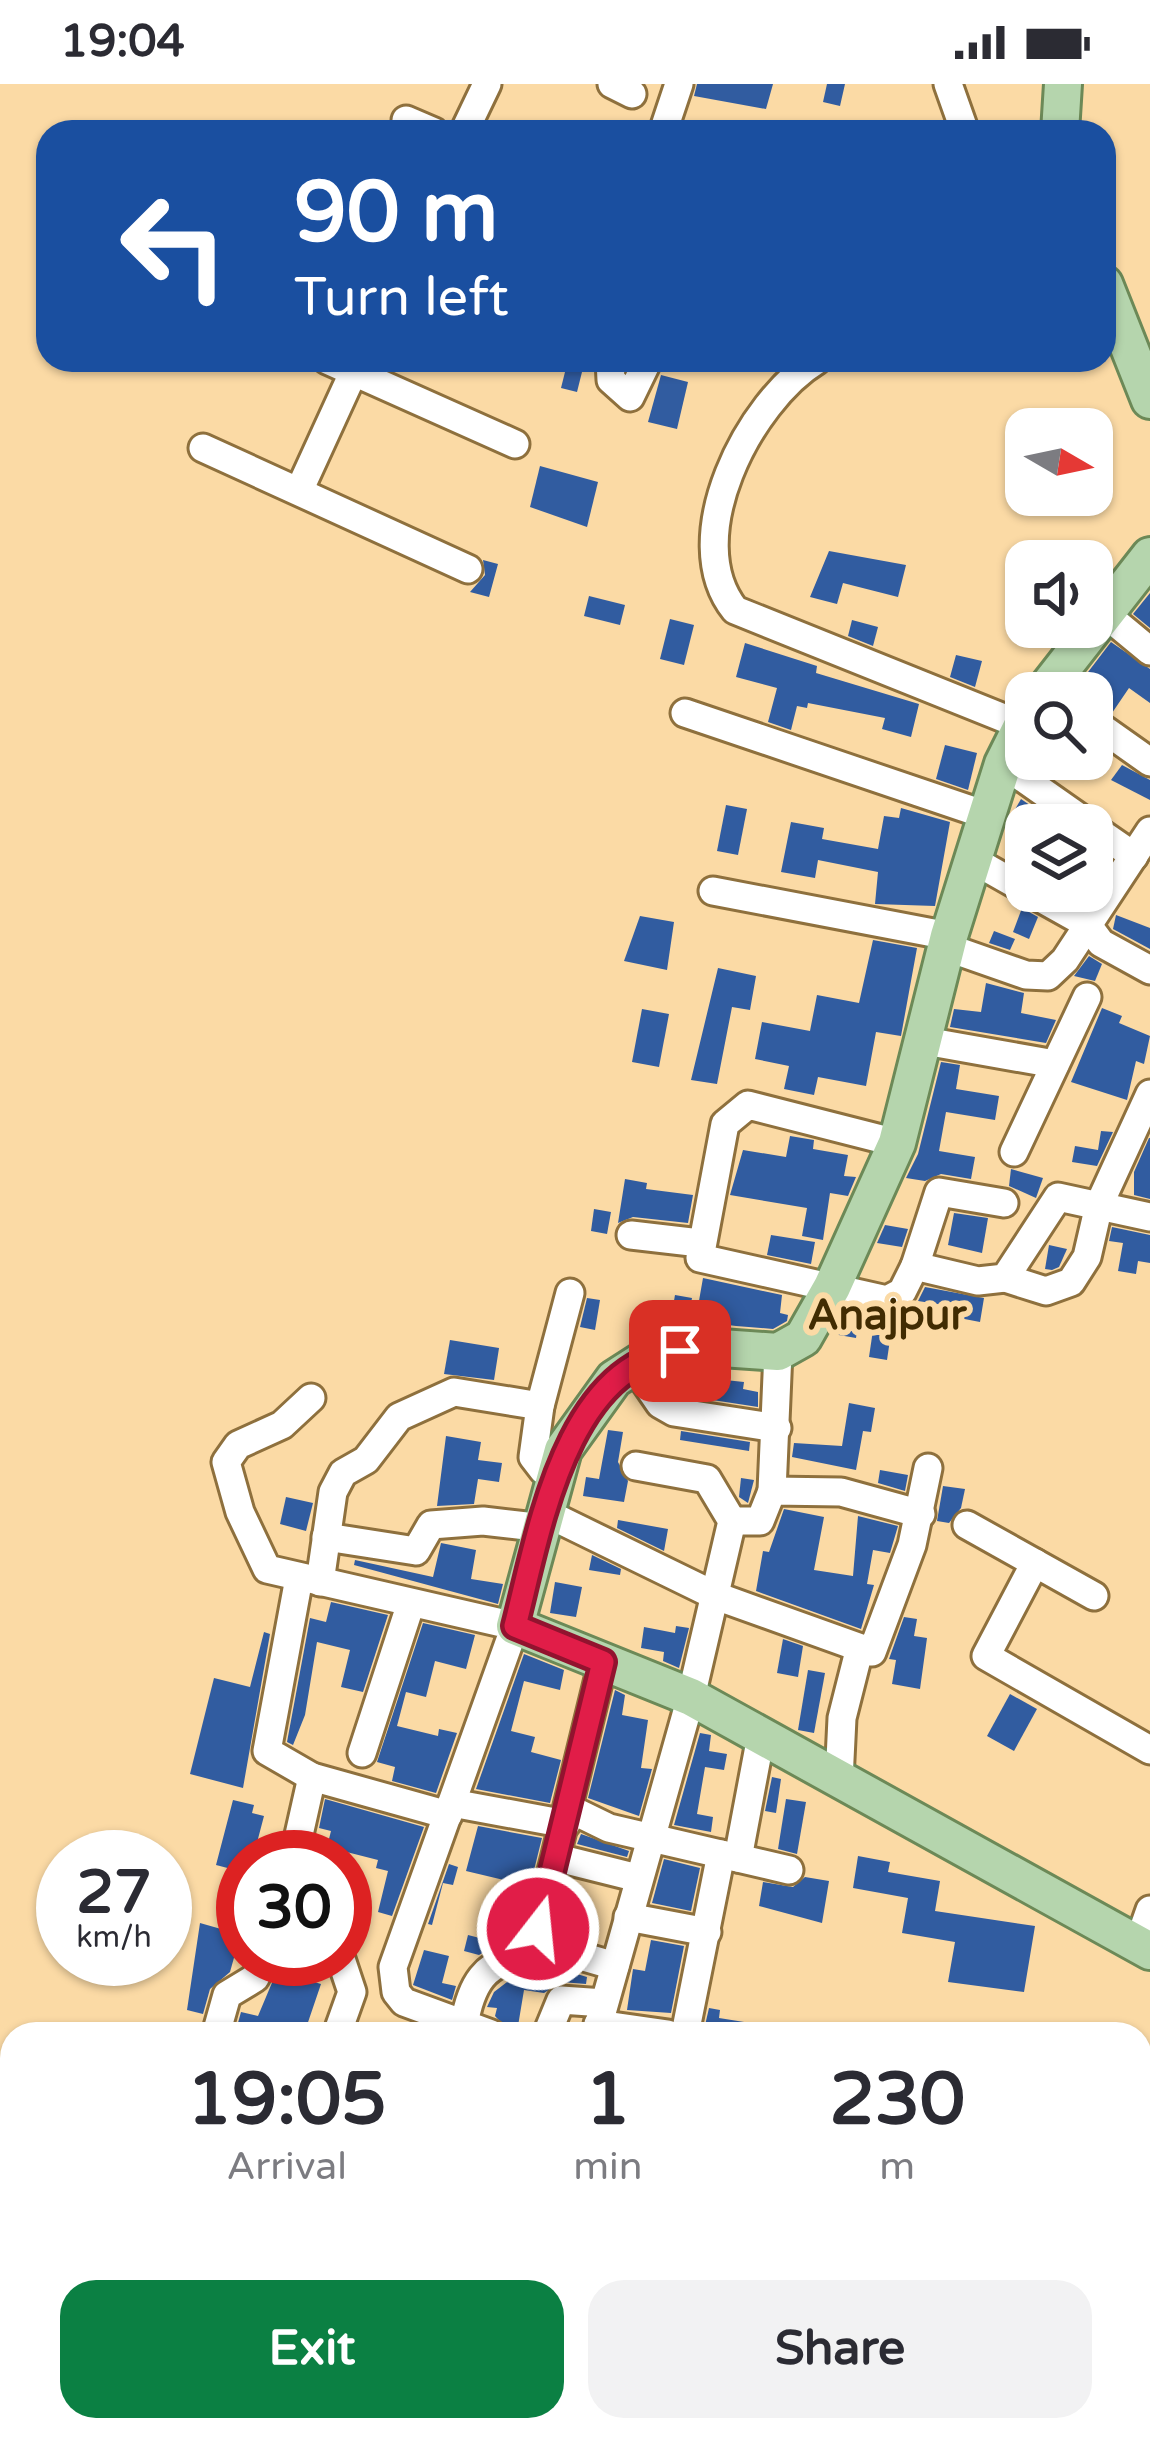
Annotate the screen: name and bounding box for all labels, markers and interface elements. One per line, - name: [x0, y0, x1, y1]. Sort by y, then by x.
- text: 19:04: [60, 15, 185, 69]
- text: 90 m: [294, 163, 498, 264]
- icon: left: [96, 168, 252, 324]
- text: Turn left: [294, 265, 509, 330]
- north arrow: [1005, 408, 1113, 516]
- map controls: [1005, 408, 1113, 912]
- button: sound: [1005, 540, 1113, 648]
- button: search: [1005, 672, 1113, 780]
- button: layers: [1005, 804, 1113, 912]
- district label: Anajpur: [807, 1290, 967, 1341]
- pin: [629, 1300, 731, 1402]
- icon: arrive: [647, 1318, 713, 1384]
- speed limit sign: 30: [216, 1830, 372, 1986]
- text: 27: [76, 1857, 152, 1929]
- position arrow: [475, 1866, 601, 1992]
- text: km/h: [76, 1919, 152, 1956]
- text: 19:05: [187, 2057, 386, 2144]
- text: 1: [585, 2057, 631, 2144]
- text: 230: [829, 2057, 965, 2144]
- text: Arrival: [226, 2143, 347, 2190]
- text: min: [573, 2143, 643, 2190]
- text: m: [879, 2143, 915, 2190]
- button: Exit: [60, 2280, 564, 2418]
- button: Share: [588, 2280, 1092, 2418]

